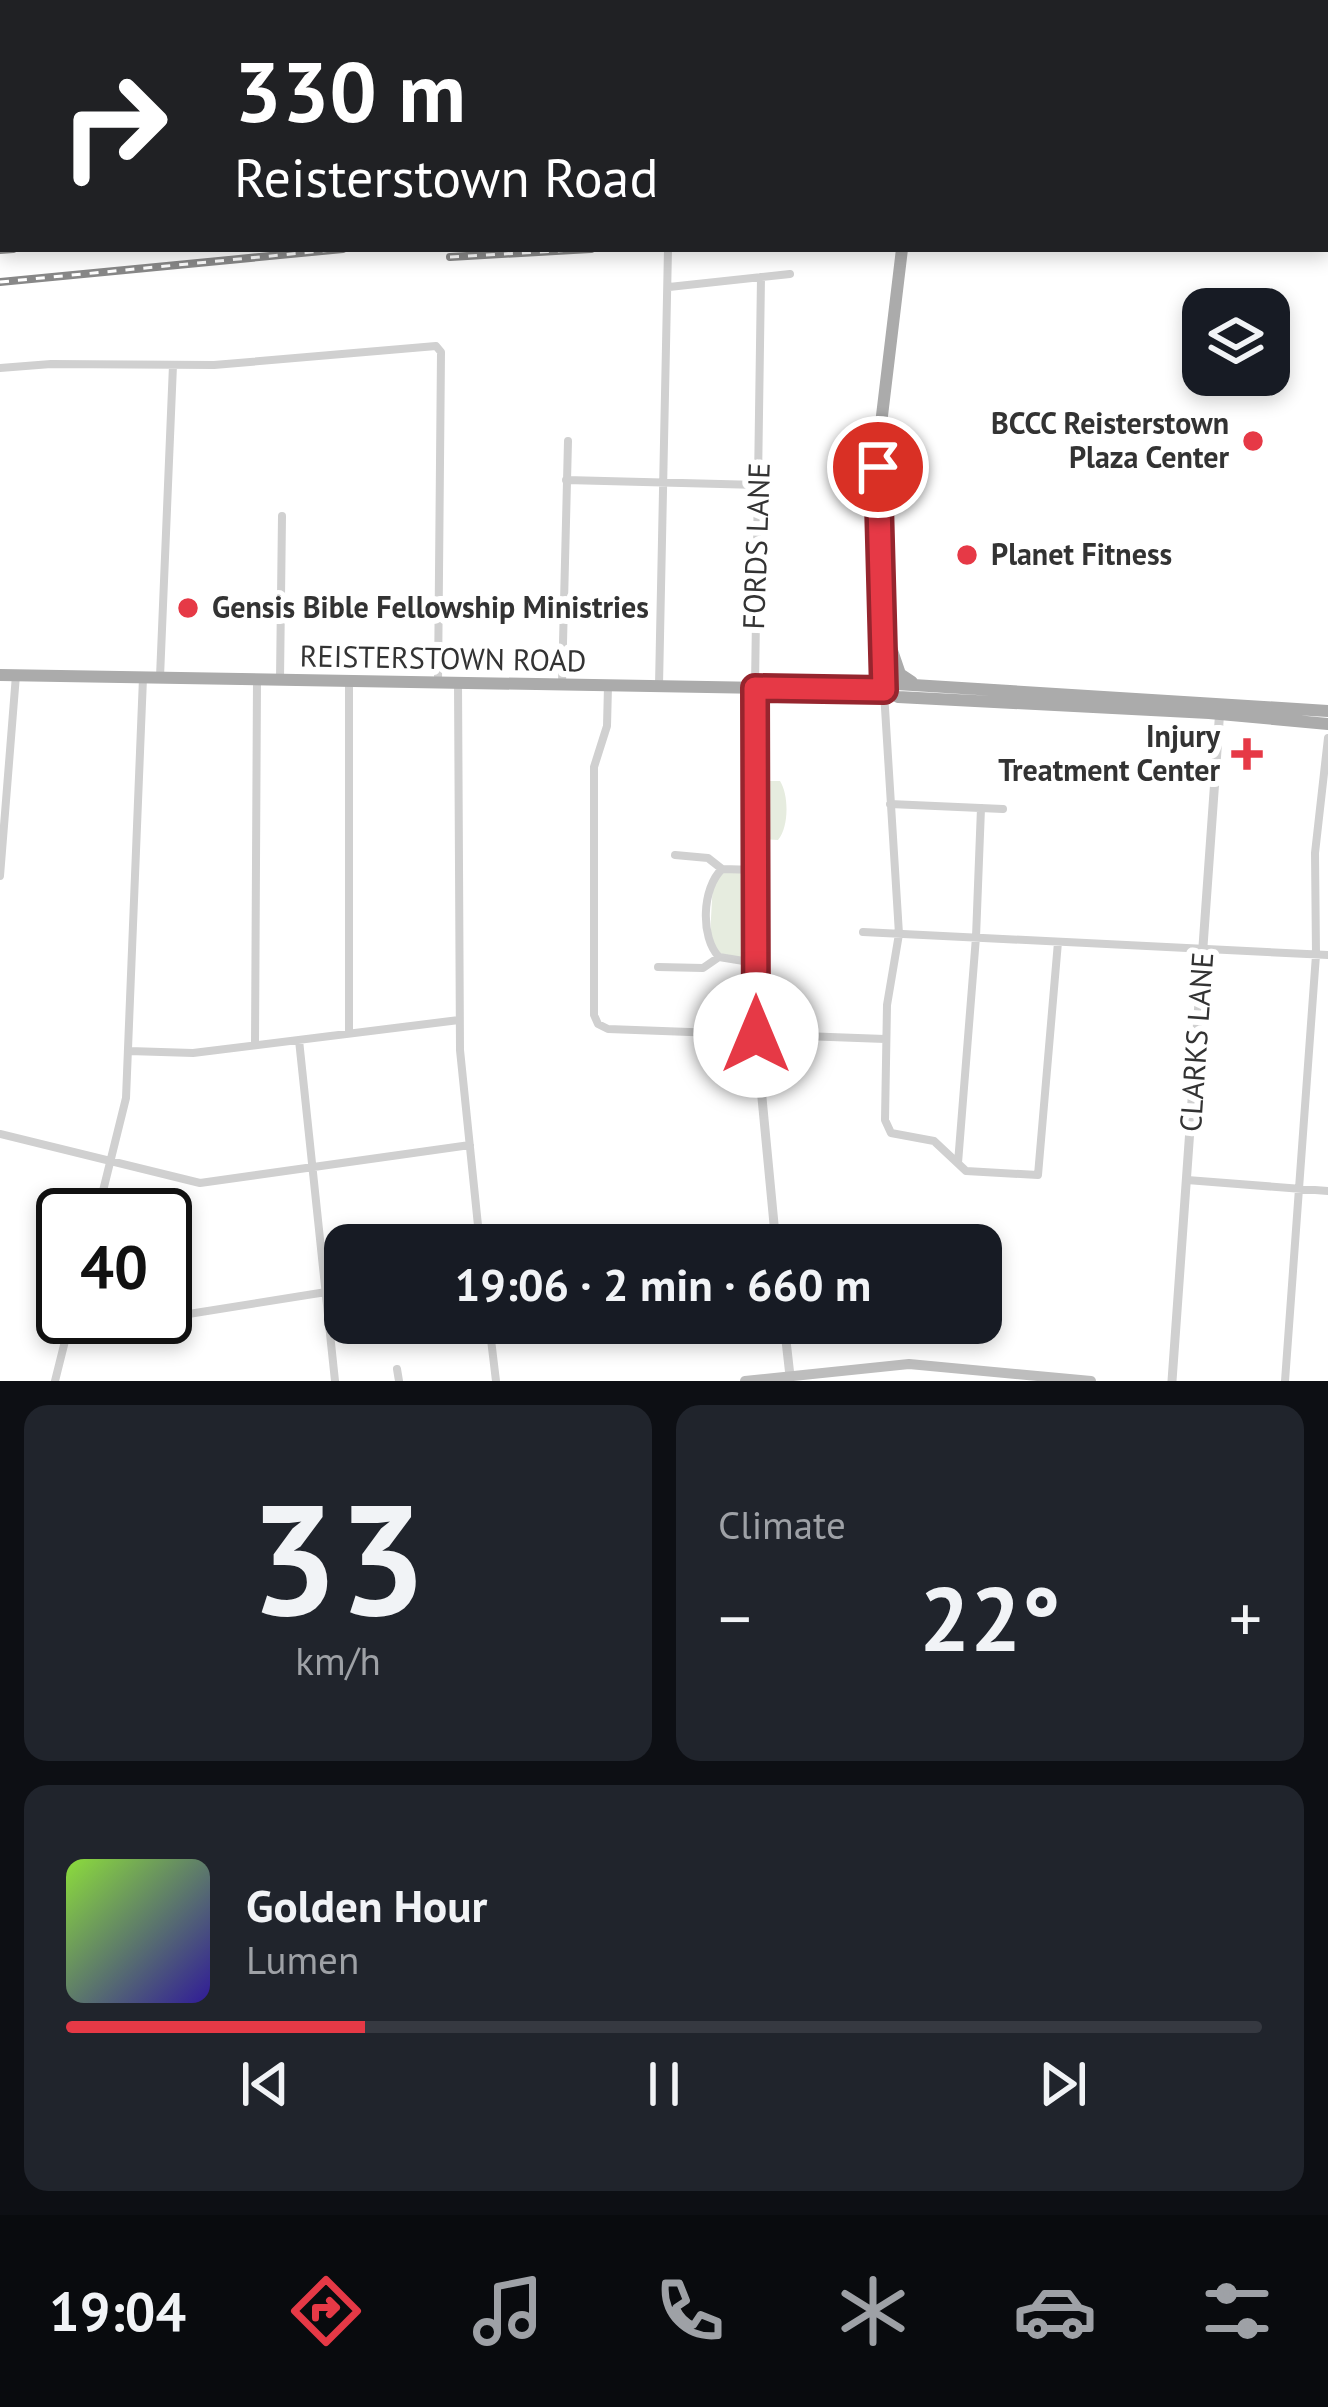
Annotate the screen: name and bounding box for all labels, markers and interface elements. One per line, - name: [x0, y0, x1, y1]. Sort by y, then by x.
- text: 330 m: [234, 36, 466, 145]
- icon: right: [36, 48, 192, 204]
- text: Reisterstown Road: [234, 142, 658, 212]
- map controls: [1182, 288, 1290, 396]
- button: layers: [1182, 288, 1290, 396]
- place label: BCCC Reisterstown Plaza Center: [991, 403, 1229, 476]
- pin: [827, 416, 929, 518]
- marker: BCCC Reisterstown Plaza Center: [1240, 428, 1266, 454]
- icon: arrive: [845, 434, 911, 500]
- street label: FORDS LANE: [733, 462, 778, 630]
- place label: Planet Fitness: [991, 534, 1172, 573]
- marker: Planet Fitness: [954, 542, 980, 568]
- place label: Gensis Bible Fellowship Ministries: [212, 587, 649, 626]
- marker: Gensis Bible Fellowship Ministries: [175, 595, 201, 621]
- street label: REISTERSTOWN ROAD: [299, 636, 587, 679]
- place label: Injury Treatment Center: [998, 716, 1221, 789]
- marker: Injury Treatment Center: [1231, 738, 1263, 770]
- street label: CLARKS LANE: [1170, 951, 1221, 1133]
- position arrow: [693, 972, 819, 1098]
- speed limit sign: 40: [36, 1188, 192, 1344]
- text: 19:06 · 2 min · 660 m: [455, 1255, 871, 1313]
- text: 33: [250, 1456, 426, 1658]
- text: Climate: [718, 1499, 846, 1550]
- text: 22°: [919, 1559, 1061, 1676]
- text: −: [718, 1575, 751, 1660]
- text: +: [1229, 1575, 1262, 1660]
- text: km/h: [295, 1635, 381, 1686]
- text: Golden Hour: [246, 1876, 487, 1934]
- text: Lumen: [246, 1934, 359, 1985]
- icon: previous: [232, 2051, 298, 2117]
- icon: pause: [631, 2051, 697, 2117]
- icon: next: [1030, 2051, 1096, 2117]
- icon: directions: [284, 2269, 368, 2353]
- icon: music: [466, 2269, 550, 2353]
- icon: phone: [648, 2269, 732, 2353]
- icon: climate: [831, 2269, 915, 2353]
- icon: car: [1013, 2269, 1097, 2353]
- icon: filters: [1195, 2269, 1279, 2353]
- text: 19:04: [49, 2276, 186, 2346]

